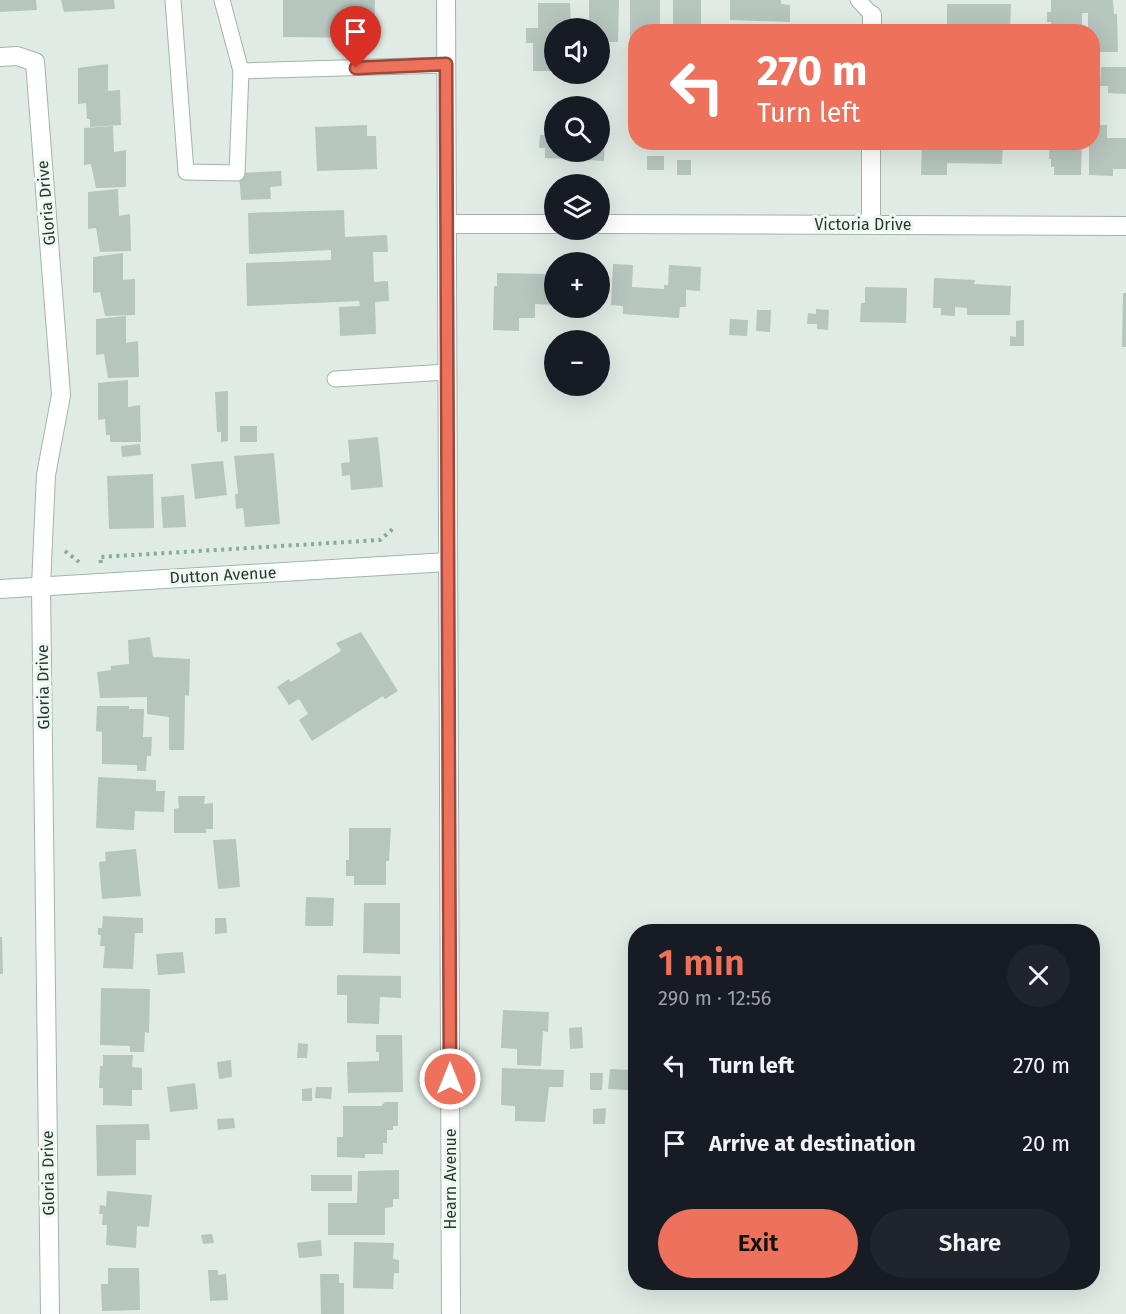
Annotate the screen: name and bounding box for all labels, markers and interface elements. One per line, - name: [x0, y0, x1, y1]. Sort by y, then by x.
- pin: [330, 6, 381, 68]
- icon: arrive: [339, 15, 372, 48]
- map controls: [544, 18, 610, 396]
- button: sound: [544, 18, 610, 84]
- text: 270 m: [757, 46, 868, 96]
- icon: left: [658, 48, 736, 126]
- button: search: [544, 96, 610, 162]
- text: Turn left: [757, 97, 860, 129]
- street label: Gloria Drive: [33, 160, 59, 246]
- button: layers: [544, 174, 610, 240]
- street label: Victoria Drive: [814, 215, 912, 234]
- button: +: [544, 252, 610, 318]
- button: −: [544, 330, 610, 396]
- street label: Dutton Avenue: [169, 563, 277, 587]
- street label: Gloria Drive: [33, 644, 53, 730]
- text: 1 min: [658, 941, 745, 985]
- button: close: [1007, 944, 1070, 1007]
- text: 290 m · 12:56: [658, 986, 771, 1010]
- position arrow: [418, 1047, 482, 1111]
- icon: left: [658, 1049, 691, 1082]
- text: Turn left: [709, 1052, 794, 1079]
- text: 270 m: [1013, 1052, 1070, 1079]
- icon: arrive: [658, 1127, 691, 1160]
- street label: Hearn Avenue: [441, 1128, 460, 1230]
- street label: Gloria Drive: [38, 1130, 58, 1216]
- text: Arrive at destination: [709, 1130, 916, 1157]
- text: 20 m: [1022, 1130, 1070, 1157]
- button: Exit: [658, 1209, 858, 1278]
- button: Share: [870, 1209, 1070, 1278]

